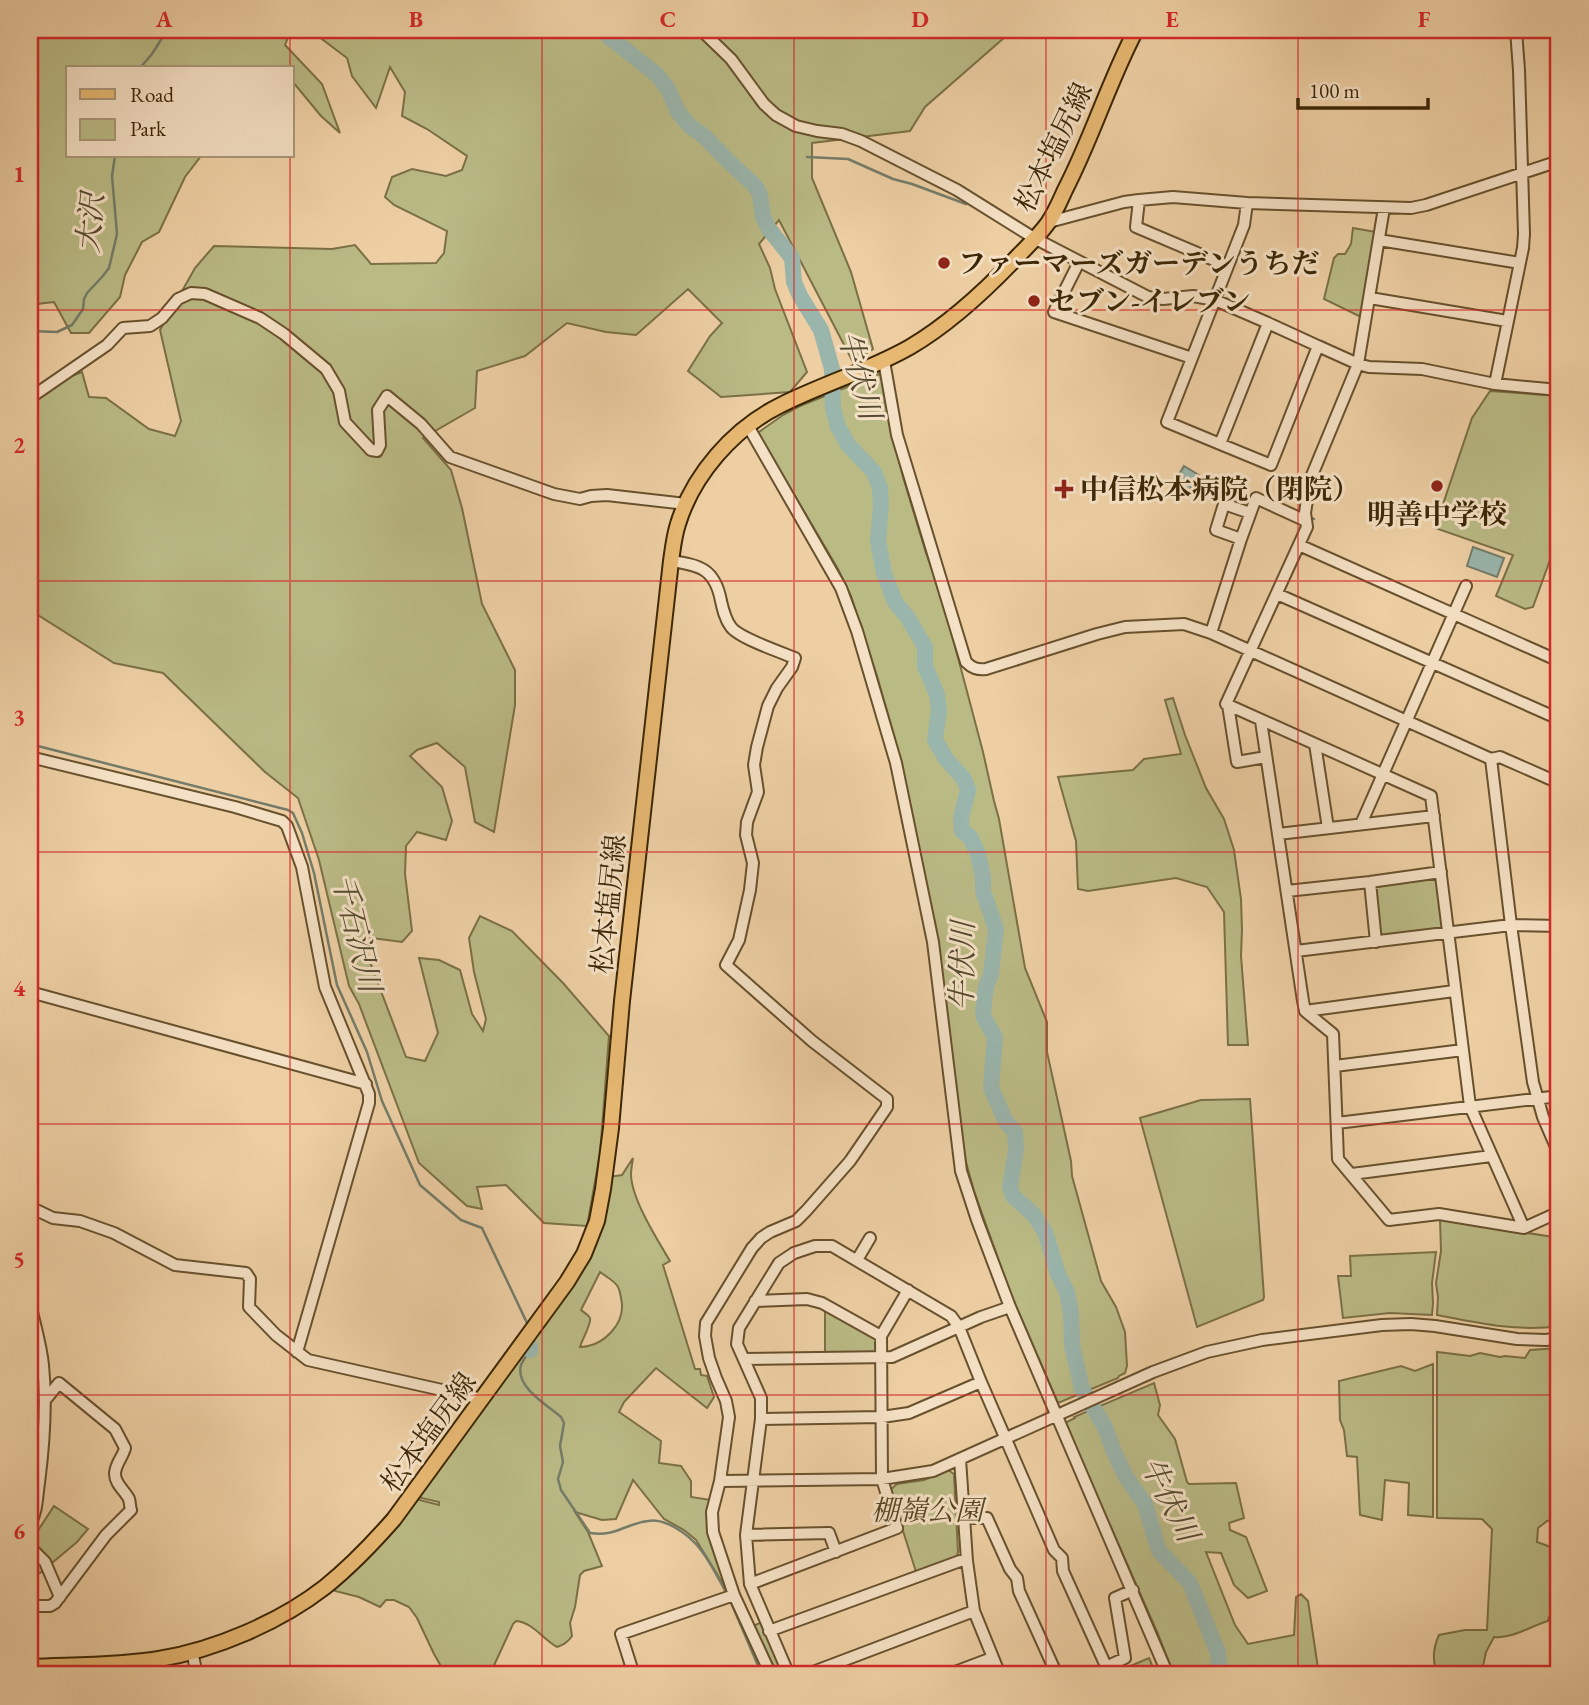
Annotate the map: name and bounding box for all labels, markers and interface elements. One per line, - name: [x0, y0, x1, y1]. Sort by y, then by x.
- text: A: [155, 4, 173, 34]
- text: B: [409, 4, 423, 34]
- text: C: [660, 4, 676, 34]
- text: D: [911, 4, 929, 34]
- text: E: [1165, 4, 1179, 34]
- text: F: [1418, 4, 1431, 34]
- legend: [66, 66, 294, 158]
- scale bar: [1298, 66, 1428, 110]
- street label: 松本塩尻線: [1006, 76, 1100, 218]
- text: 100 m: [1309, 77, 1360, 104]
- text: Road: [130, 81, 174, 108]
- text: Park: [130, 115, 167, 142]
- text: 1: [13, 159, 25, 189]
- water label: 大沢: [68, 187, 112, 255]
- place label: ファーマーズガーデンうちだ: [958, 245, 1319, 281]
- marker: ファーマーズガーデンうちだ: [936, 255, 952, 271]
- place label: セブン-イレブン: [1048, 283, 1251, 319]
- marker: セブン-イレブン: [1026, 293, 1042, 309]
- water label: 牛伏川: [830, 326, 891, 426]
- text: 2: [13, 430, 25, 460]
- place label: 中信松本病院（閉院）: [1080, 471, 1360, 507]
- marker: 明善中学校: [1429, 478, 1445, 494]
- marker: 中信松本病院（閉院）: [1054, 479, 1074, 499]
- place label: 明善中学校: [1367, 496, 1507, 532]
- text: 3: [13, 702, 25, 732]
- street label: 松本塩尻線: [583, 832, 633, 976]
- water label: 千石沢川: [324, 870, 391, 999]
- water label: 牛伏川: [942, 918, 982, 1011]
- text: 4: [13, 973, 26, 1003]
- text: 5: [13, 1244, 25, 1274]
- street label: 松本塩尻線: [372, 1365, 484, 1499]
- water label: 牛伏川: [1132, 1450, 1209, 1551]
- park label: 棚嶺公園: [871, 1492, 987, 1528]
- text: 6: [13, 1516, 25, 1546]

